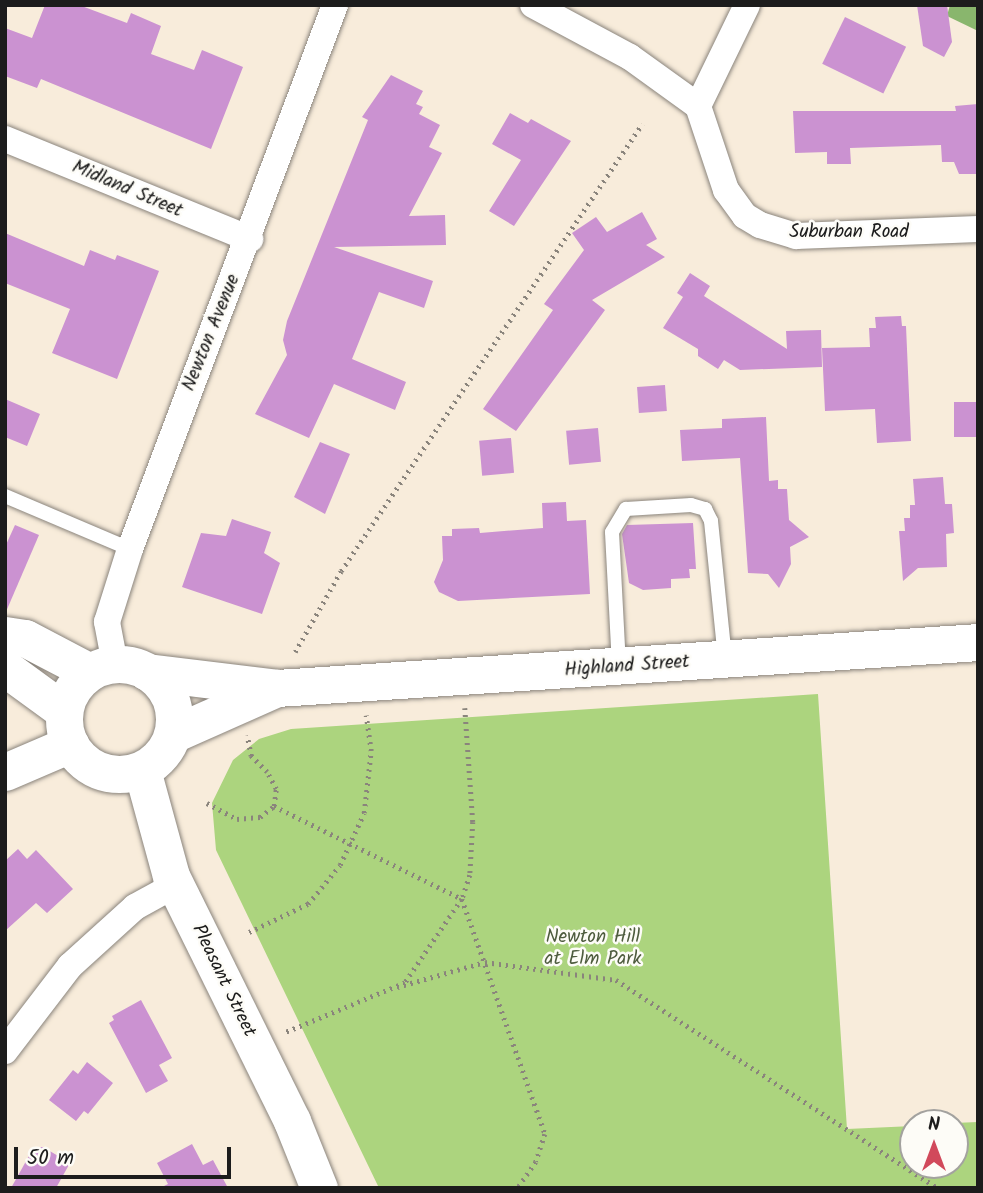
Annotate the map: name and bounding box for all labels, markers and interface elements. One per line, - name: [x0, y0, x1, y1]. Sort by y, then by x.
- street label: Midland Street: [68, 156, 186, 224]
- street label: Suburban Road: [789, 222, 909, 244]
- street label: Newton Avenue: [178, 271, 246, 395]
- street label: Highland Street: [564, 651, 690, 683]
- street label: Pleasant Street: [186, 921, 260, 1041]
- park label: Newton Hill at Elm Park: [545, 927, 641, 971]
- north arrow: [899, 1109, 969, 1179]
- text: N: [928, 1110, 940, 1140]
- scale bar: [18, 1134, 234, 1178]
- text: 50 m: [27, 1142, 74, 1175]

